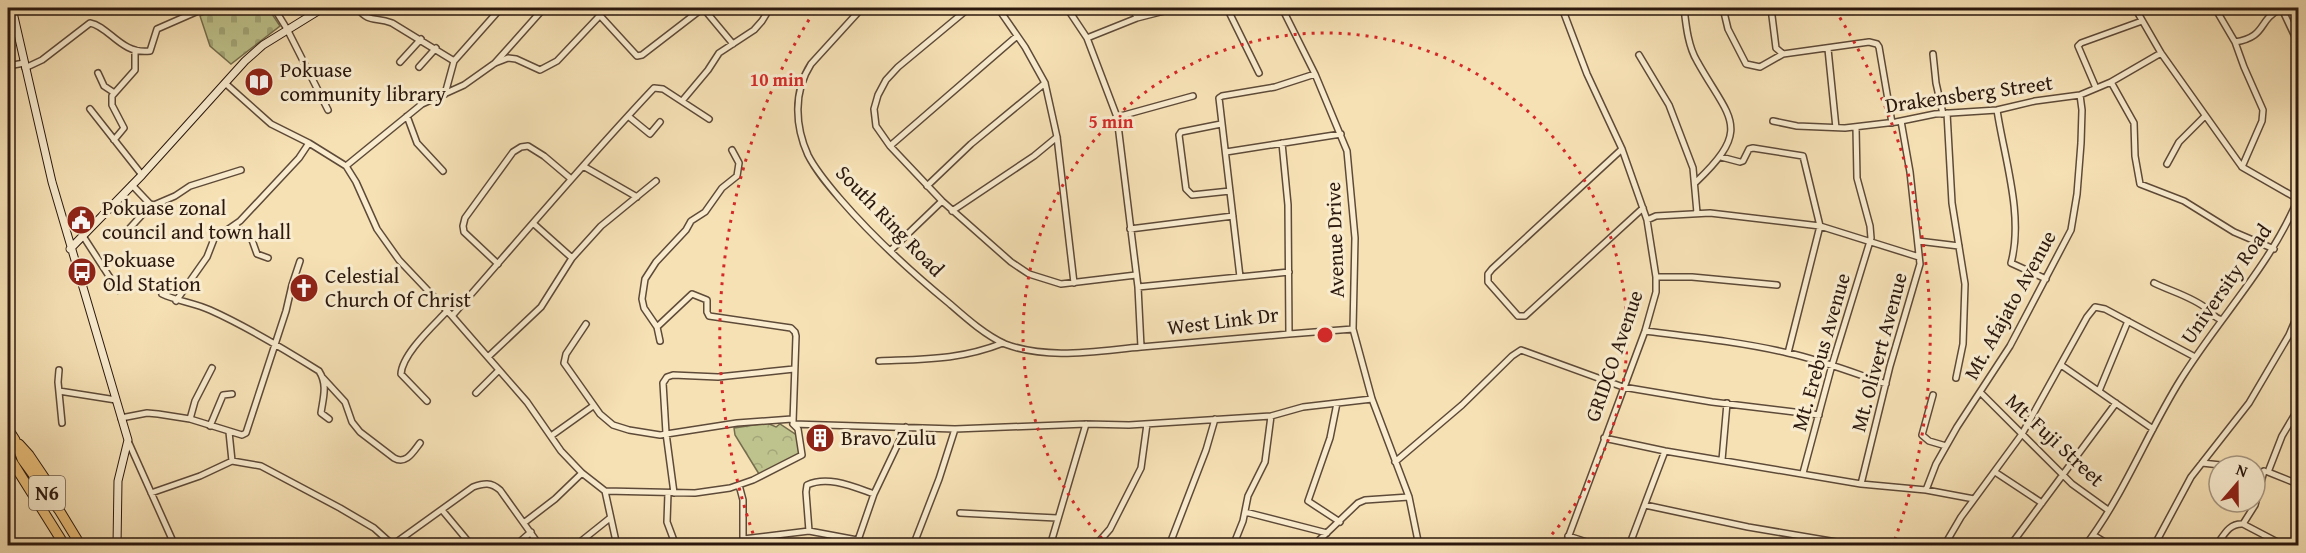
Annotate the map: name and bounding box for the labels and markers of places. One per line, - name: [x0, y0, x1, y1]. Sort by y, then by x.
- place label: Pokuase community library: [280, 54, 447, 109]
- library icon: Pokuase community library: [243, 66, 275, 98]
- place label: Pokuase zonal council and town hall: [102, 192, 291, 247]
- public building icon: Pokuase zonal council and town hall: [65, 204, 97, 236]
- place label: Pokuase Old Station: [103, 244, 201, 299]
- bus stop icon: Pokuase Old Station: [66, 256, 98, 288]
- place label: Celestial Church Of Christ: [325, 260, 472, 315]
- church icon: Celestial Church Of Christ: [288, 272, 320, 304]
- centre of rings: [1315, 325, 1335, 345]
- building icon: Bravo Zulu: [804, 422, 836, 454]
- place label: Bravo Zulu: [841, 422, 937, 453]

